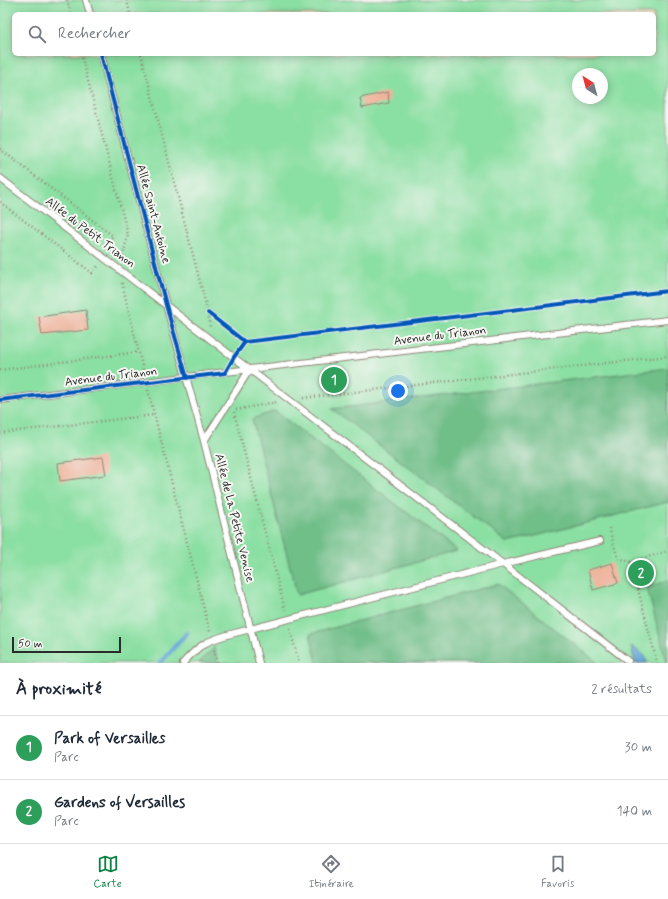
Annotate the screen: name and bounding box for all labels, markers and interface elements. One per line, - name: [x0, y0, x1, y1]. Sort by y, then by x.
- search box: [12, 12, 656, 56]
- icon: search: [26, 23, 48, 45]
- text: Rechercher: [58, 24, 131, 44]
- north arrow: [572, 68, 608, 104]
- street label: Allée Saint-Antoine: [132, 163, 174, 265]
- street label: Allée du Petit Trianon: [42, 194, 138, 272]
- street label: Avenue du Trianon: [393, 322, 487, 350]
- street label: Avenue du Trianon: [64, 363, 158, 391]
- pin: 1: [321, 365, 347, 395]
- your location: [388, 381, 408, 401]
- street label: Allée de La Petite Venise: [210, 452, 258, 584]
- pin: 2: [628, 558, 654, 588]
- scale bar: [12, 635, 121, 654]
- text: 50 m: [18, 637, 43, 651]
- text: À proximité: [16, 678, 101, 700]
- text: 2 résultats: [591, 681, 652, 698]
- text: Park of Versailles: [54, 729, 165, 749]
- text: 1: [26, 739, 32, 756]
- text: 30 m: [625, 739, 652, 756]
- text: Parc: [54, 749, 79, 766]
- text: Gardens of Versailles: [54, 793, 185, 813]
- text: 2: [26, 803, 32, 820]
- text: 140 m: [617, 803, 652, 820]
- text: Parc: [54, 813, 79, 830]
- tab: Carte: [94, 853, 122, 891]
- tab: Itinéraire: [309, 853, 354, 891]
- tab: Favoris: [541, 853, 574, 891]

